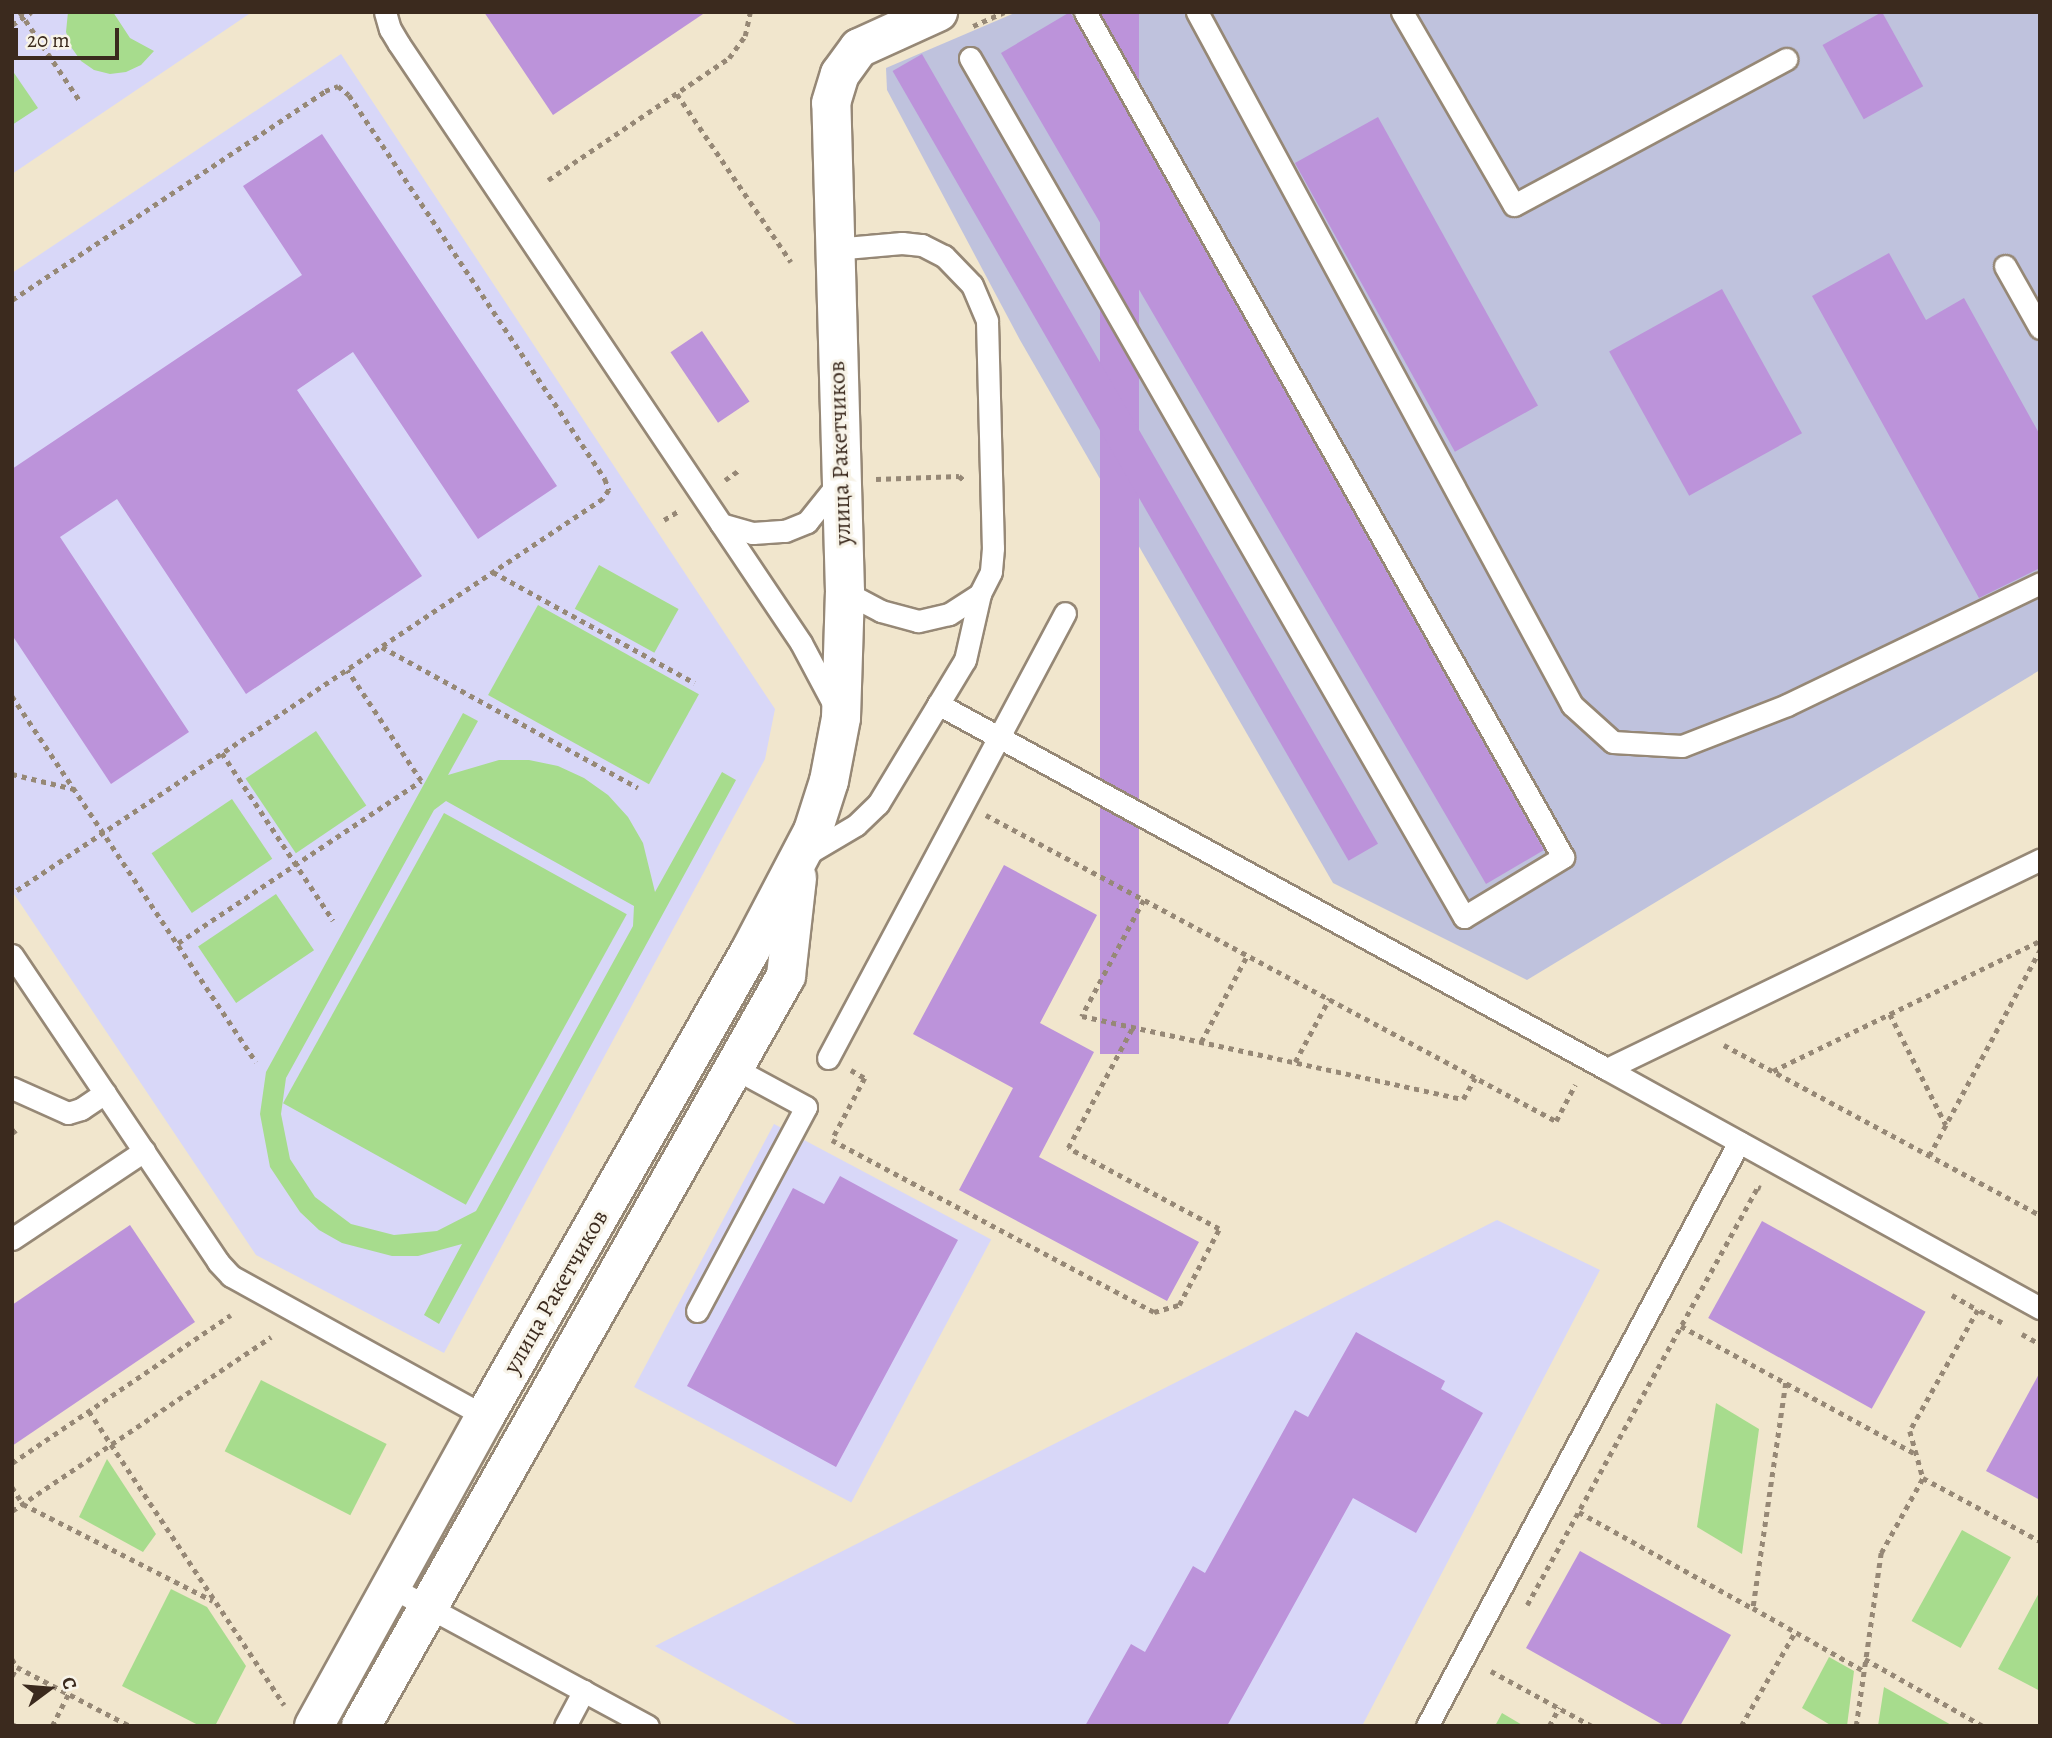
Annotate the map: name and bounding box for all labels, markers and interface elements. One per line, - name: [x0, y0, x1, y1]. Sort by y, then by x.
- scale bar: [18, 14, 122, 58]
- text: 20 m: [27, 26, 70, 54]
- street label: улица Ракетчиков: [822, 360, 858, 546]
- street label: улица Ракетчиков: [497, 1205, 615, 1379]
- north arrow: [14, 1654, 84, 1724]
- text: С: [55, 1674, 83, 1692]

